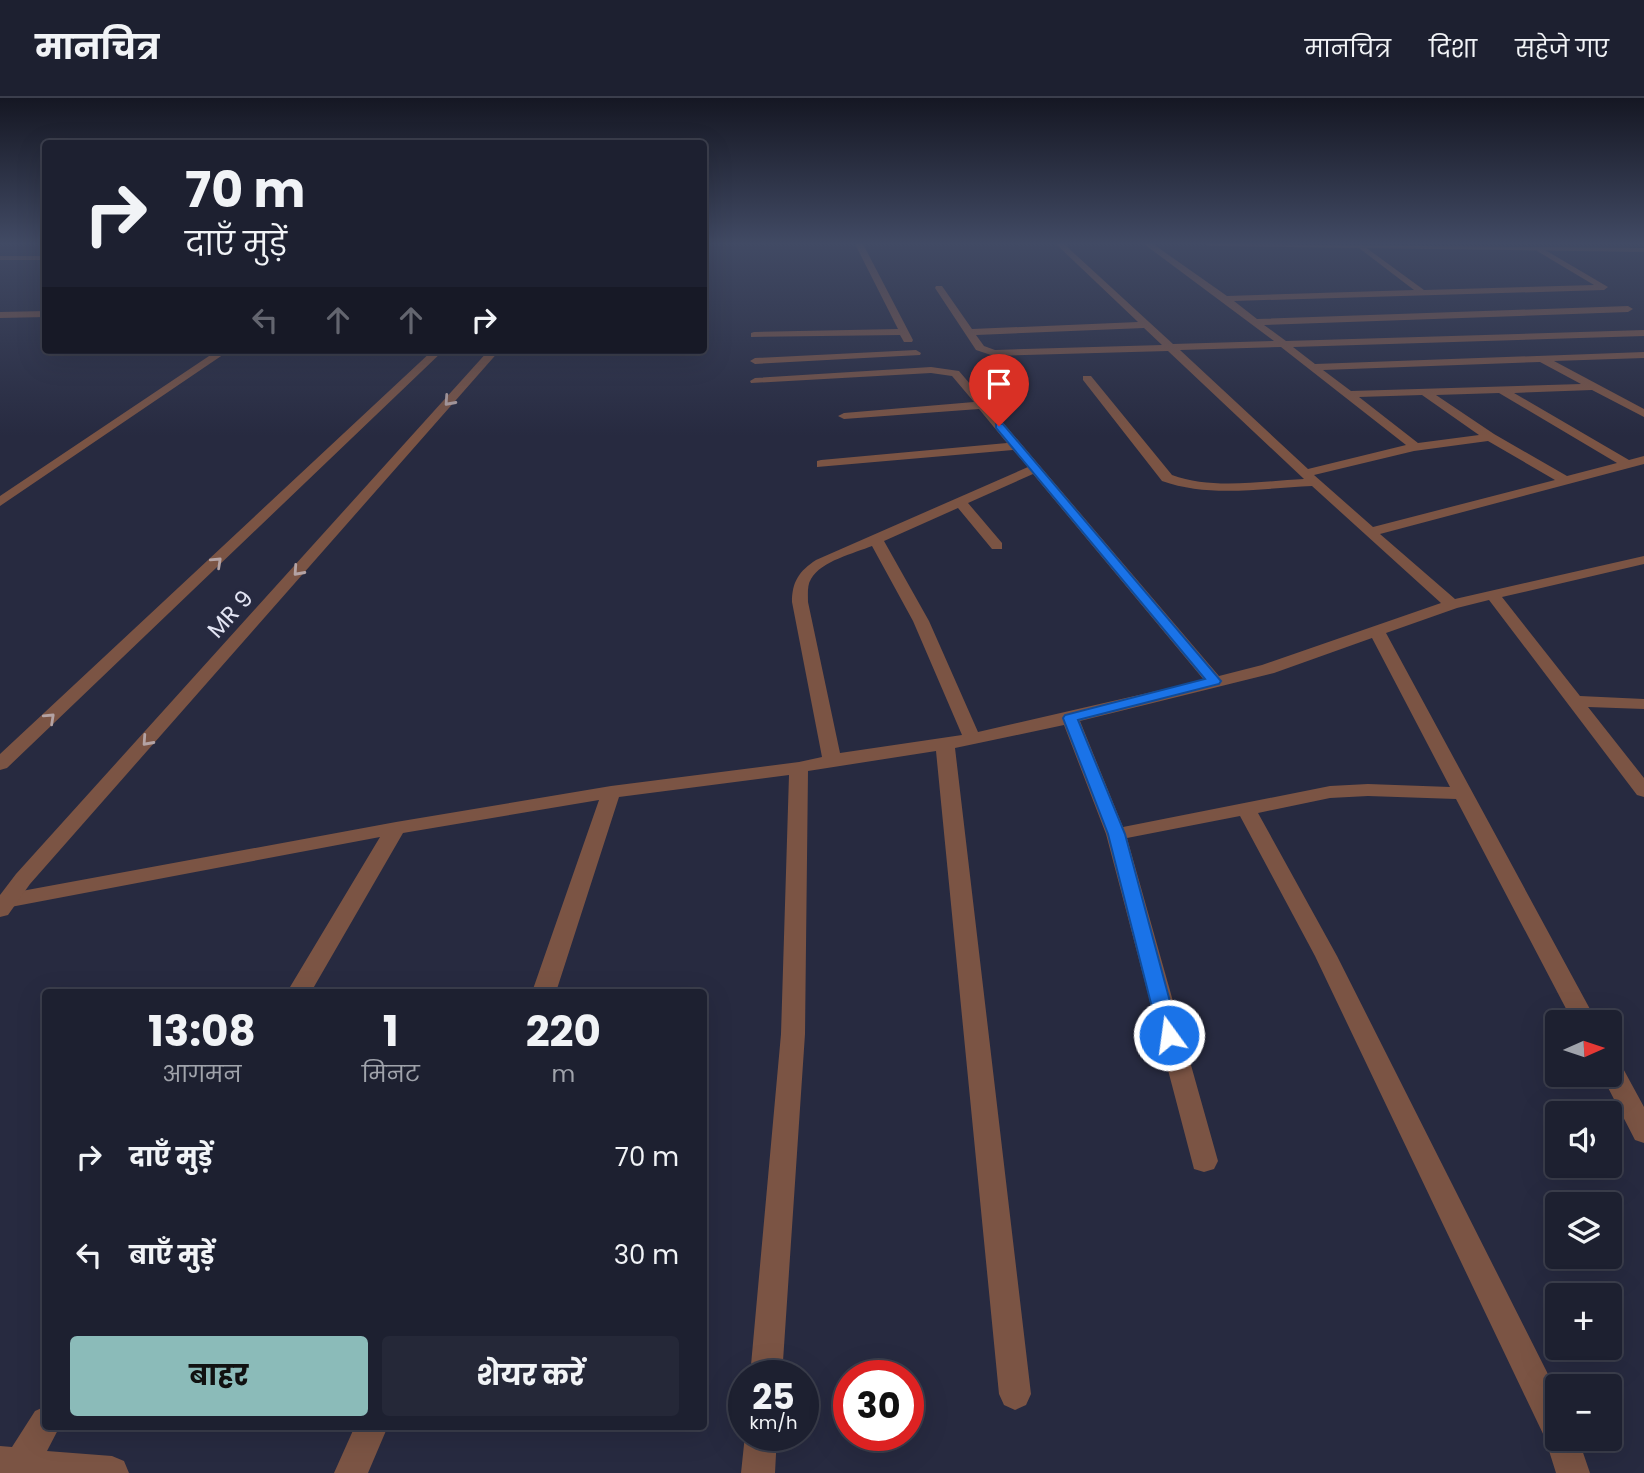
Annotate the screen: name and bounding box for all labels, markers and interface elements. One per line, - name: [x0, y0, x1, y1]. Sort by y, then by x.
- text: मानचित्र: [35, 24, 159, 71]
- text: मानचित्र: [1305, 32, 1391, 65]
- text: दिशा: [1429, 32, 1477, 65]
- text: सहेजे गए: [1515, 32, 1609, 65]
- text: 70 m: [185, 156, 305, 224]
- icon: right: [70, 168, 161, 259]
- text: दाएँ मुड़ें: [185, 221, 287, 266]
- icon: left: [246, 301, 284, 339]
- icon: ahead: [319, 301, 357, 339]
- icon: ahead: [392, 301, 430, 339]
- icon: right: [465, 301, 503, 339]
- pin: [969, 354, 1029, 426]
- icon: arrive: [980, 365, 1018, 403]
- one-way arrow: [445, 393, 457, 406]
- one-way arrow: [208, 558, 221, 571]
- one-way arrow: [294, 563, 307, 576]
- street label: MR 9: [200, 583, 260, 645]
- one-way arrow: [42, 713, 55, 726]
- one-way arrow: [143, 733, 155, 746]
- position arrow: [1132, 998, 1206, 1072]
- text: 13:08: [148, 1002, 256, 1061]
- text: 1: [383, 1002, 399, 1061]
- text: 220: [526, 1002, 601, 1061]
- north arrow: [1545, 1010, 1622, 1087]
- map controls: [1545, 1010, 1622, 1451]
- text: आगमन: [162, 1058, 241, 1090]
- text: मिनट: [362, 1058, 420, 1090]
- text: m: [551, 1058, 575, 1090]
- button: sound: [1545, 1101, 1622, 1178]
- icon: right: [70, 1138, 108, 1176]
- text: दाएँ मुड़ें: [129, 1139, 212, 1175]
- text: 70 m: [615, 1139, 679, 1175]
- button: layers: [1545, 1192, 1622, 1269]
- icon: left: [70, 1236, 108, 1274]
- text: बाएँ मुड़ें: [129, 1237, 214, 1273]
- text: 30 m: [614, 1237, 679, 1273]
- button: +: [1545, 1283, 1622, 1360]
- button: बाहर: [70, 1336, 368, 1416]
- button: शेयर करें: [382, 1336, 679, 1416]
- speed limit sign: 30: [833, 1360, 924, 1451]
- text: 25: [752, 1372, 795, 1421]
- button: −: [1545, 1374, 1622, 1451]
- text: km/h: [750, 1410, 797, 1435]

